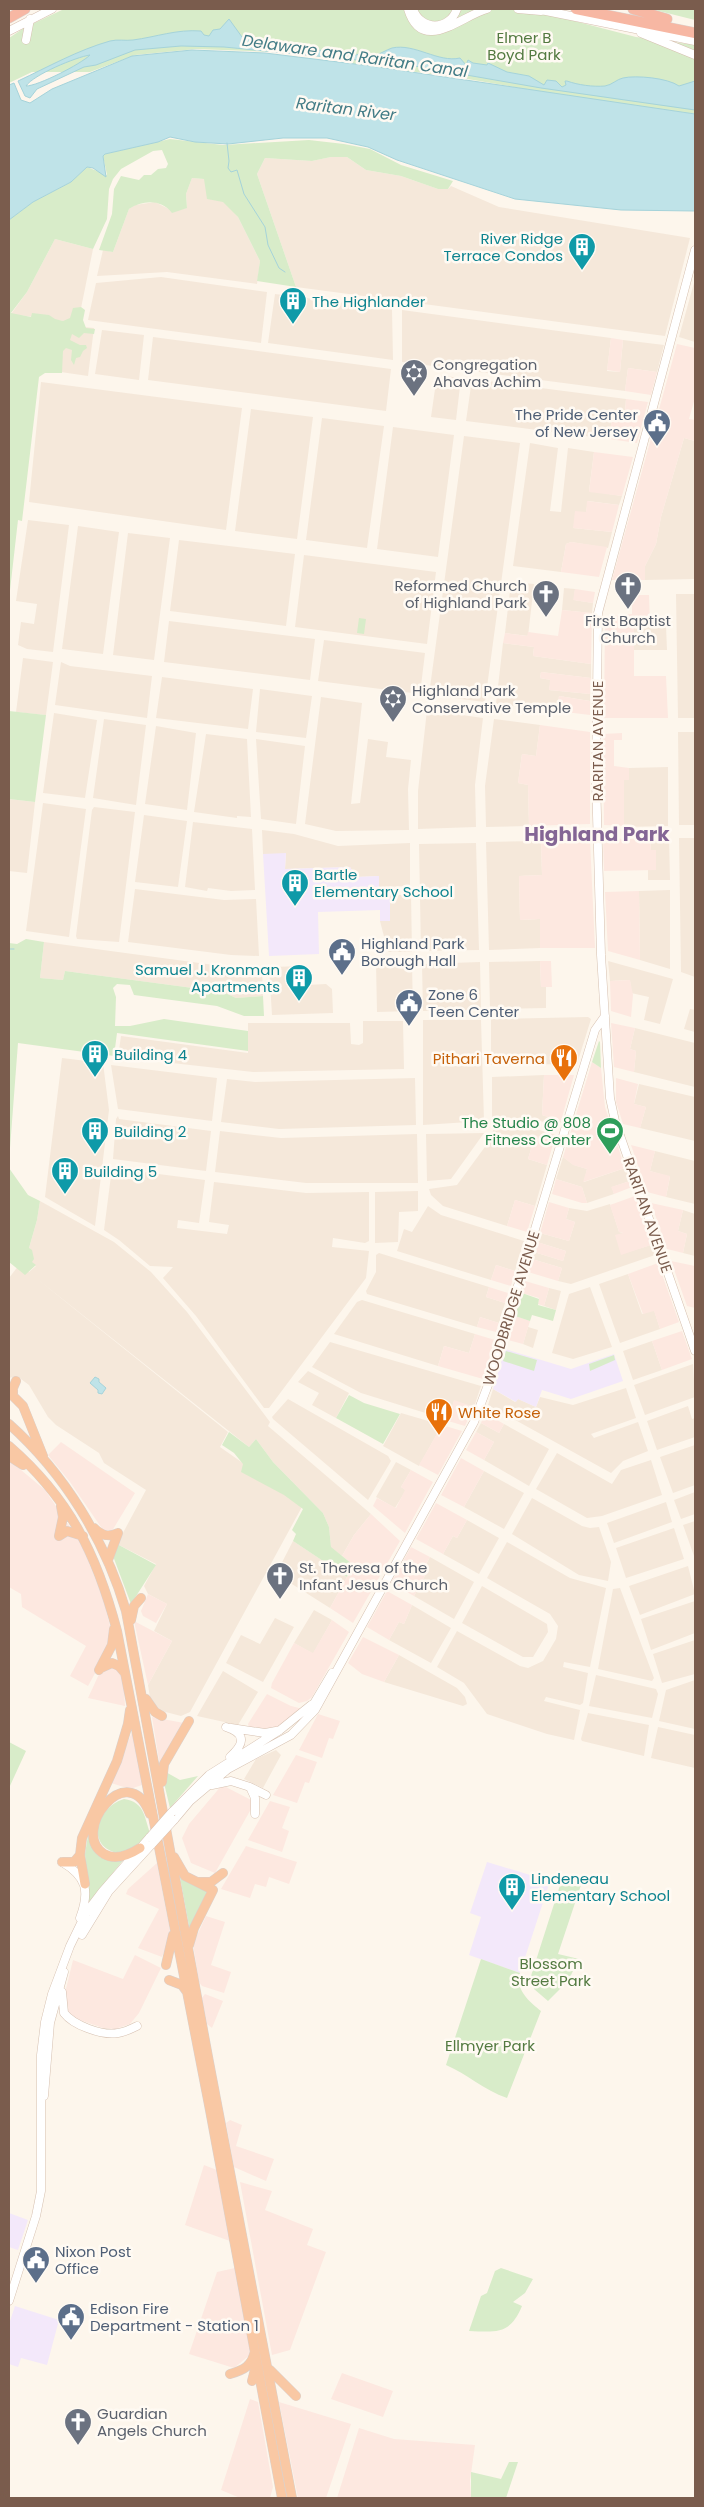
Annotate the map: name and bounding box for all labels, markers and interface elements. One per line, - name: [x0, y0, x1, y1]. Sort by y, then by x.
- park label: Elmer B Boyd Park: [487, 27, 561, 65]
- water label: Delaware and Raritan Canal: [241, 29, 469, 83]
- water label: Raritan River: [295, 91, 398, 127]
- place label: River Ridge Terrace Condos: [443, 228, 563, 266]
- building icon: River Ridge Terrace Condos: [567, 232, 597, 271]
- building icon: The Highlander: [278, 286, 308, 325]
- place label: The Highlander: [312, 291, 426, 312]
- place label: Congregation Ahavas Achim: [433, 354, 541, 392]
- synagogue icon: Congregation Ahavas Achim: [399, 358, 429, 397]
- place label: The Pride Center of New Jersey: [515, 404, 639, 442]
- public building icon: The Pride Center of New Jersey: [642, 408, 672, 447]
- church icon: First Baptist Church: [613, 571, 643, 610]
- place label: Reformed Church of Highland Park: [394, 575, 527, 613]
- church icon: Reformed Church of Highland Park: [531, 579, 561, 618]
- place label: First Baptist Church: [585, 610, 671, 648]
- place label: Highland Park Conservative Temple: [412, 680, 571, 718]
- street label: RARITAN AVENUE: [587, 680, 608, 802]
- synagogue icon: Highland Park Conservative Temple: [378, 684, 408, 723]
- district label: Highland Park: [524, 820, 670, 848]
- place label: Bartle Elementary School: [314, 864, 453, 902]
- building icon: Bartle Elementary School: [280, 868, 310, 907]
- place label: Highland Park Borough Hall: [361, 933, 465, 971]
- public building icon: Highland Park Borough Hall: [327, 937, 357, 976]
- place label: Samuel J. Kronman Apartments: [135, 959, 280, 997]
- building icon: Samuel J. Kronman Apartments: [284, 963, 314, 1002]
- place label: Zone 6 Teen Center: [428, 984, 520, 1022]
- public building icon: Zone 6 Teen Center: [394, 988, 424, 1027]
- building icon: Building 4: [80, 1039, 110, 1078]
- restaurant icon: Pithari Taverna: [549, 1043, 579, 1082]
- place label: Building 4: [114, 1044, 187, 1065]
- place label: Pithari Taverna: [433, 1048, 545, 1069]
- place label: The Studio @ 808 Fitness Center: [461, 1112, 591, 1150]
- building icon: Building 2: [80, 1116, 110, 1155]
- sports icon: The Studio @ 808 Fitness Center: [595, 1116, 625, 1155]
- place label: Building 2: [114, 1121, 186, 1142]
- street label: RARITAN AVENUE: [618, 1154, 678, 1276]
- building icon: Building 5: [50, 1156, 80, 1195]
- place label: Building 5: [84, 1161, 157, 1182]
- street label: WOODBRIDGE AVENUE: [477, 1228, 545, 1388]
- restaurant icon: White Rose: [424, 1397, 454, 1436]
- place label: White Rose: [458, 1402, 541, 1423]
- place label: St. Theresa of the Infant Jesus Church: [299, 1557, 448, 1595]
- church icon: St. Theresa of the Infant Jesus Church: [265, 1561, 295, 1600]
- place label: Lindeneau Elementary School: [531, 1868, 670, 1906]
- building icon: Lindeneau Elementary School: [497, 1872, 527, 1911]
- park label: Blossom Street Park: [511, 1953, 591, 1991]
- park label: Ellmyer Park: [445, 2035, 535, 2056]
- place label: Nixon Post Office: [55, 2241, 131, 2279]
- public building icon: Nixon Post Office: [21, 2245, 51, 2284]
- place label: Edison Fire Department - Station 1: [90, 2298, 259, 2336]
- public building icon: Edison Fire Department - Station 1: [56, 2302, 86, 2341]
- place label: Guardian Angels Church: [97, 2403, 207, 2441]
- church icon: Guardian Angels Church: [63, 2407, 93, 2446]

